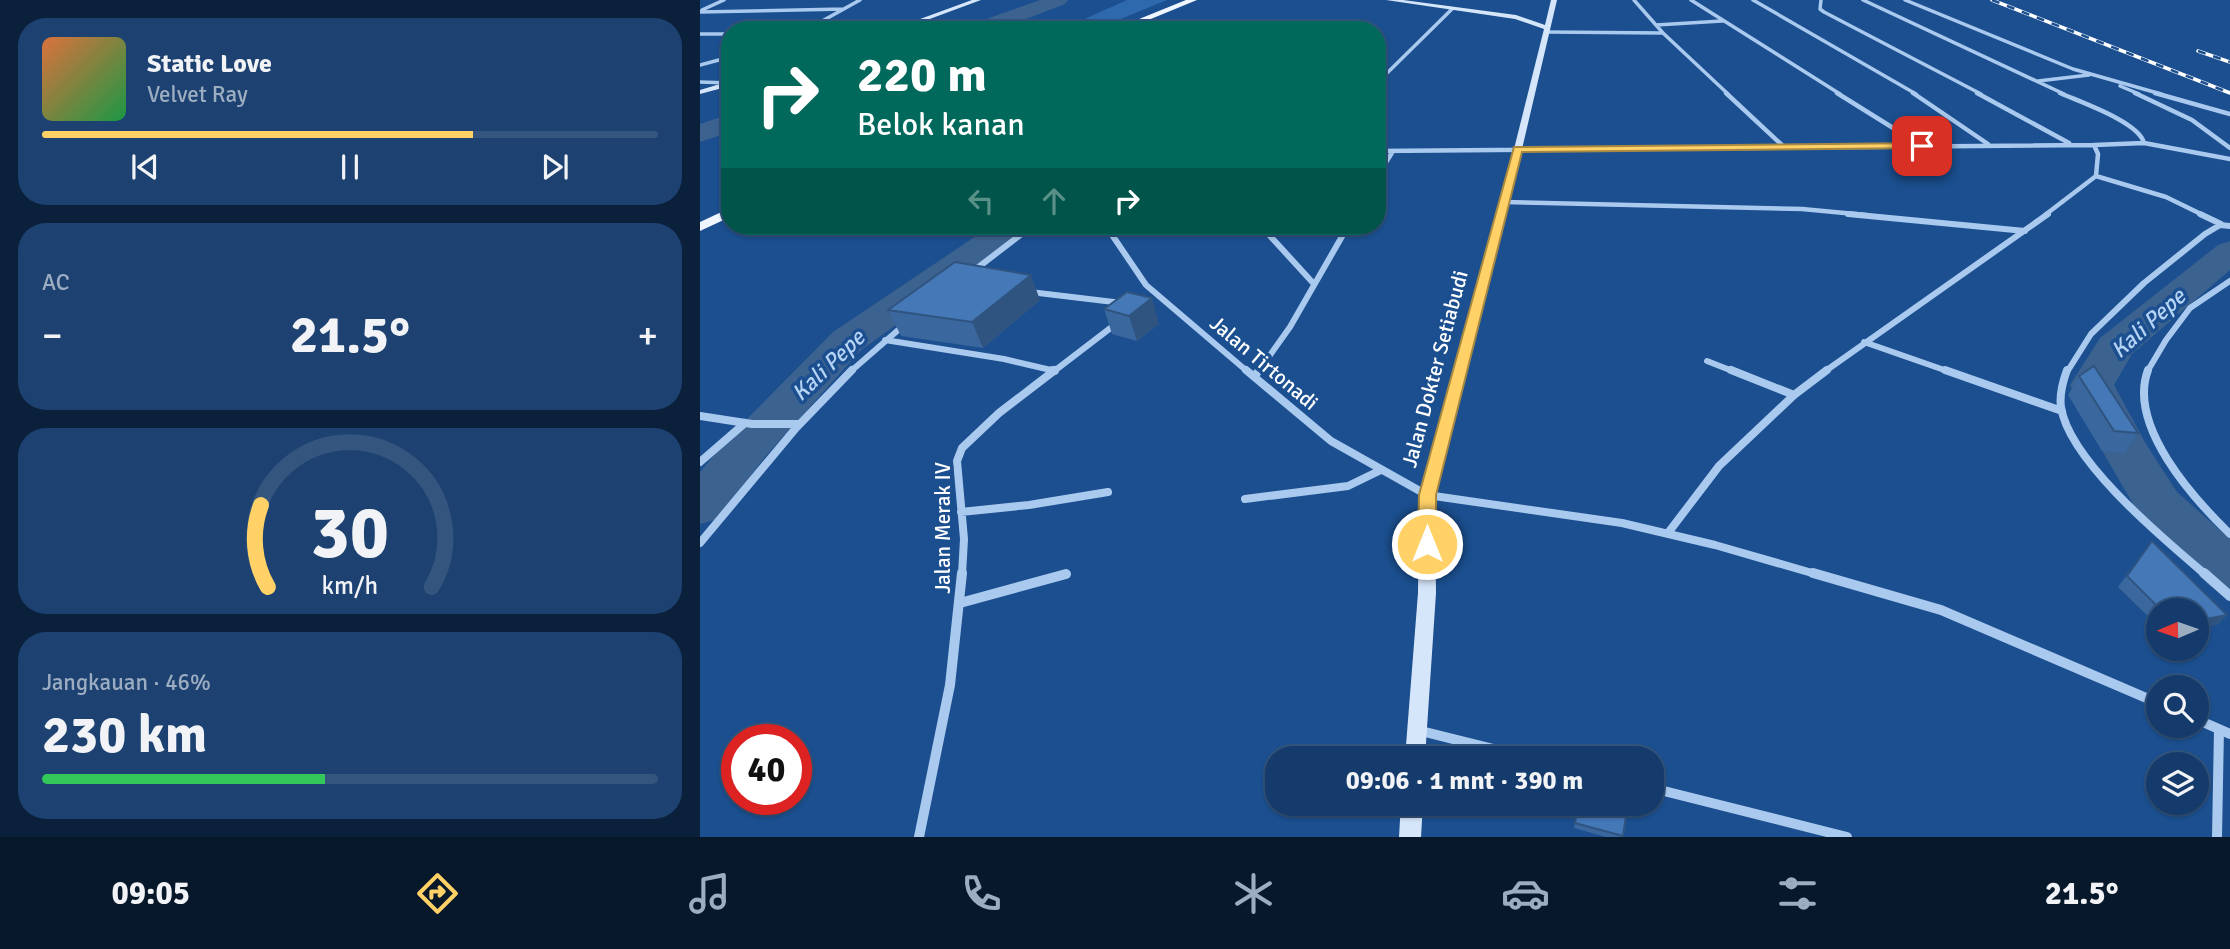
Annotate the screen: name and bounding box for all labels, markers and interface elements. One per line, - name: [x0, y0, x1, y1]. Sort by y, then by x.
- text: 220 m: [857, 45, 987, 105]
- text: Static Love: [147, 48, 272, 80]
- icon: right: [742, 49, 833, 140]
- text: Velvet Ray: [147, 80, 248, 109]
- text: Belok kanan: [857, 105, 1025, 144]
- pin: [1892, 116, 1952, 176]
- icon: arrive: [1903, 127, 1941, 165]
- icon: previous: [126, 148, 164, 186]
- icon: pause: [331, 148, 369, 186]
- icon: next: [536, 148, 574, 186]
- icon: left: [962, 182, 1000, 220]
- icon: ahead: [1035, 182, 1073, 220]
- icon: right: [1108, 182, 1146, 220]
- text: AC: [42, 268, 70, 297]
- street label: Jalan Dokter Setiabudi: [1396, 268, 1474, 470]
- water label: Kali Pepe: [2105, 281, 2193, 365]
- text: 21.5°: [290, 303, 410, 367]
- street label: Jalan Tirtonadi: [1205, 310, 1323, 416]
- text: −: [42, 312, 63, 359]
- text: +: [637, 312, 658, 359]
- water label: Kali Pepe: [786, 322, 872, 407]
- street label: Jalan Merak IV: [930, 462, 956, 594]
- text: 30: [311, 489, 389, 578]
- position arrow: [1390, 507, 1464, 581]
- text: km/h: [322, 570, 378, 601]
- north arrow: [2146, 598, 2208, 662]
- map controls: [2146, 598, 2209, 815]
- text: Jangkauan · 46%: [42, 668, 211, 697]
- button: search: [2146, 675, 2209, 738]
- text: 230 km: [42, 703, 207, 767]
- speed limit sign: 40: [721, 724, 812, 815]
- button: layers: [2146, 752, 2209, 815]
- text: 09:06 · 1 mnt · 390 m: [1346, 765, 1583, 797]
- icon: directions: [413, 869, 462, 918]
- icon: music: [685, 869, 734, 918]
- icon: phone: [957, 869, 1006, 918]
- icon: climate: [1229, 869, 1278, 918]
- icon: car: [1501, 869, 1550, 918]
- icon: filters: [1773, 869, 1822, 918]
- text: 09:05: [111, 874, 190, 913]
- text: 21.5°: [2045, 874, 2119, 913]

